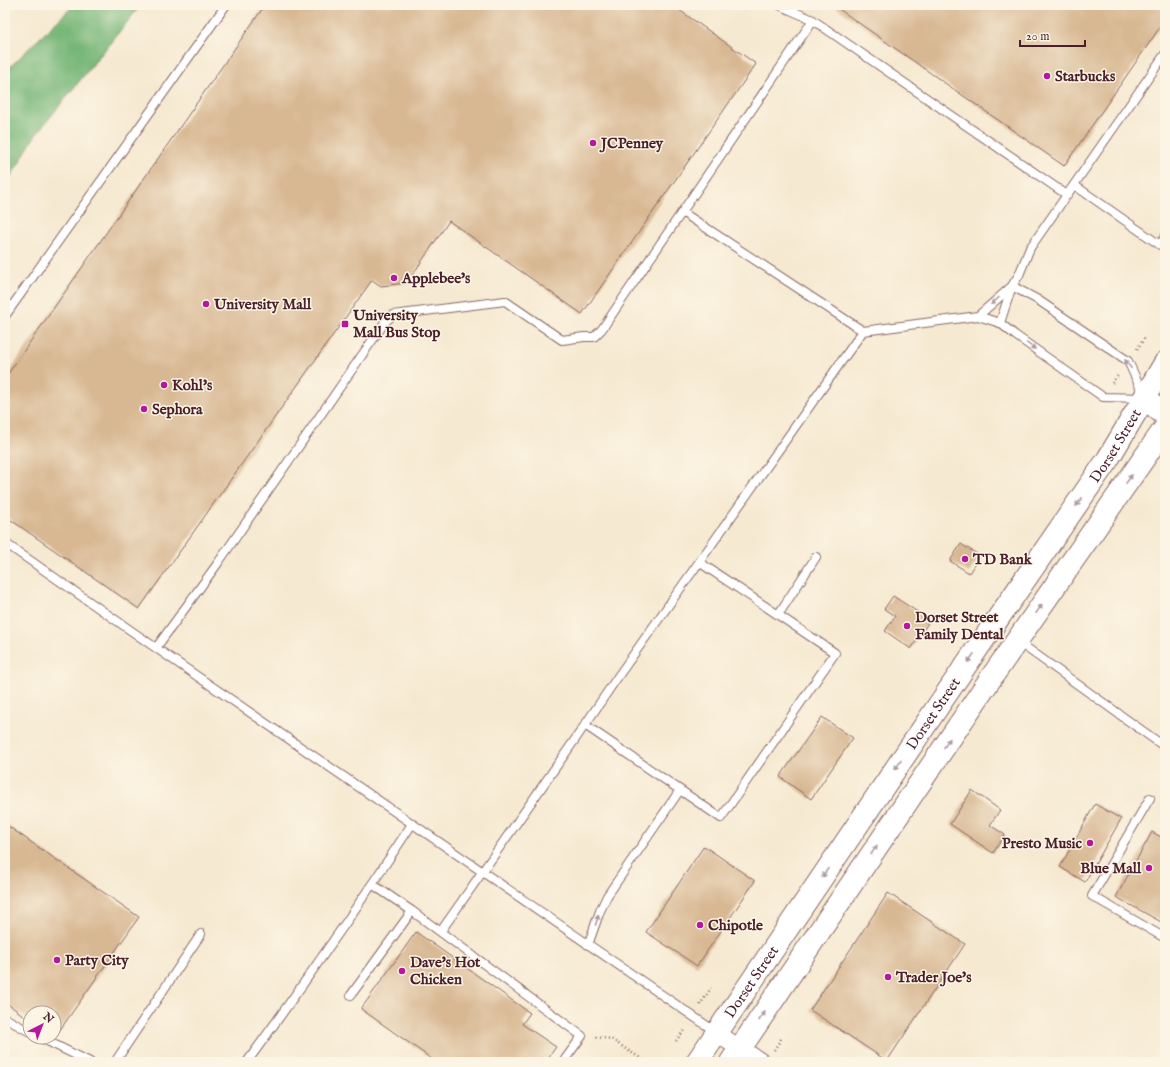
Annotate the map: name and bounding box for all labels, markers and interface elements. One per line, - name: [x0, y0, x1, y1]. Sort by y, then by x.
- scale bar: [1020, 22, 1085, 48]
- text: 20 m: [1026, 29, 1049, 44]
- place label: Starbucks: [1055, 67, 1116, 86]
- marker: Starbucks: [1042, 71, 1052, 81]
- place label: JCPenney: [599, 134, 664, 153]
- marker: JCPenney: [588, 138, 598, 148]
- place label: Applebee's: [401, 269, 471, 288]
- marker: Applebee's: [389, 273, 399, 283]
- place label: University Mall: [213, 295, 312, 314]
- one-way arrow: [990, 297, 1000, 306]
- marker: University Mall: [201, 299, 211, 309]
- place label: University Mall Bus Stop: [352, 306, 440, 342]
- marker: University Mall Bus Stop: [340, 319, 350, 329]
- one-way arrow: [1026, 342, 1036, 350]
- one-way arrow: [1124, 358, 1132, 369]
- place label: Kohl's: [172, 376, 213, 395]
- marker: Kohl's: [159, 380, 169, 390]
- place label: Sephora: [152, 400, 203, 419]
- marker: Sephora: [139, 404, 149, 414]
- street label: Dorset Street: [1086, 405, 1146, 487]
- one-way arrow: [1125, 473, 1133, 484]
- one-way arrow: [1075, 497, 1083, 507]
- place label: TD Bank: [972, 550, 1033, 569]
- marker: TD Bank: [960, 554, 970, 564]
- one-way arrow: [1035, 603, 1043, 614]
- place label: Dorset Street Family Dental: [915, 608, 1004, 644]
- marker: Dorset Street Family Dental: [902, 621, 912, 631]
- one-way arrow: [967, 652, 975, 663]
- street label: Dorset Street: [902, 674, 965, 754]
- one-way arrow: [943, 738, 951, 748]
- one-way arrow: [894, 760, 902, 770]
- place label: Presto Music: [1002, 834, 1083, 853]
- marker: Presto Music: [1085, 838, 1095, 848]
- one-way arrow: [870, 845, 878, 856]
- place label: Blue Mall: [1080, 859, 1142, 878]
- marker: Blue Mall: [1144, 863, 1154, 873]
- one-way arrow: [821, 868, 829, 878]
- one-way arrow: [594, 914, 600, 926]
- place label: Chipotle: [708, 916, 763, 935]
- marker: Chipotle: [695, 920, 705, 930]
- street label: Dorset Street: [721, 942, 783, 1022]
- place label: Party City: [65, 951, 129, 970]
- place label: Dave's Hot Chicken: [410, 953, 481, 989]
- marker: Party City: [52, 955, 62, 965]
- marker: Dave's Hot Chicken: [397, 966, 407, 976]
- place label: Trader Joe's: [895, 968, 972, 987]
- marker: Trader Joe's: [883, 972, 893, 982]
- north arrow: [22, 1005, 62, 1045]
- text: N: [39, 1009, 57, 1027]
- one-way arrow: [758, 1011, 766, 1021]

